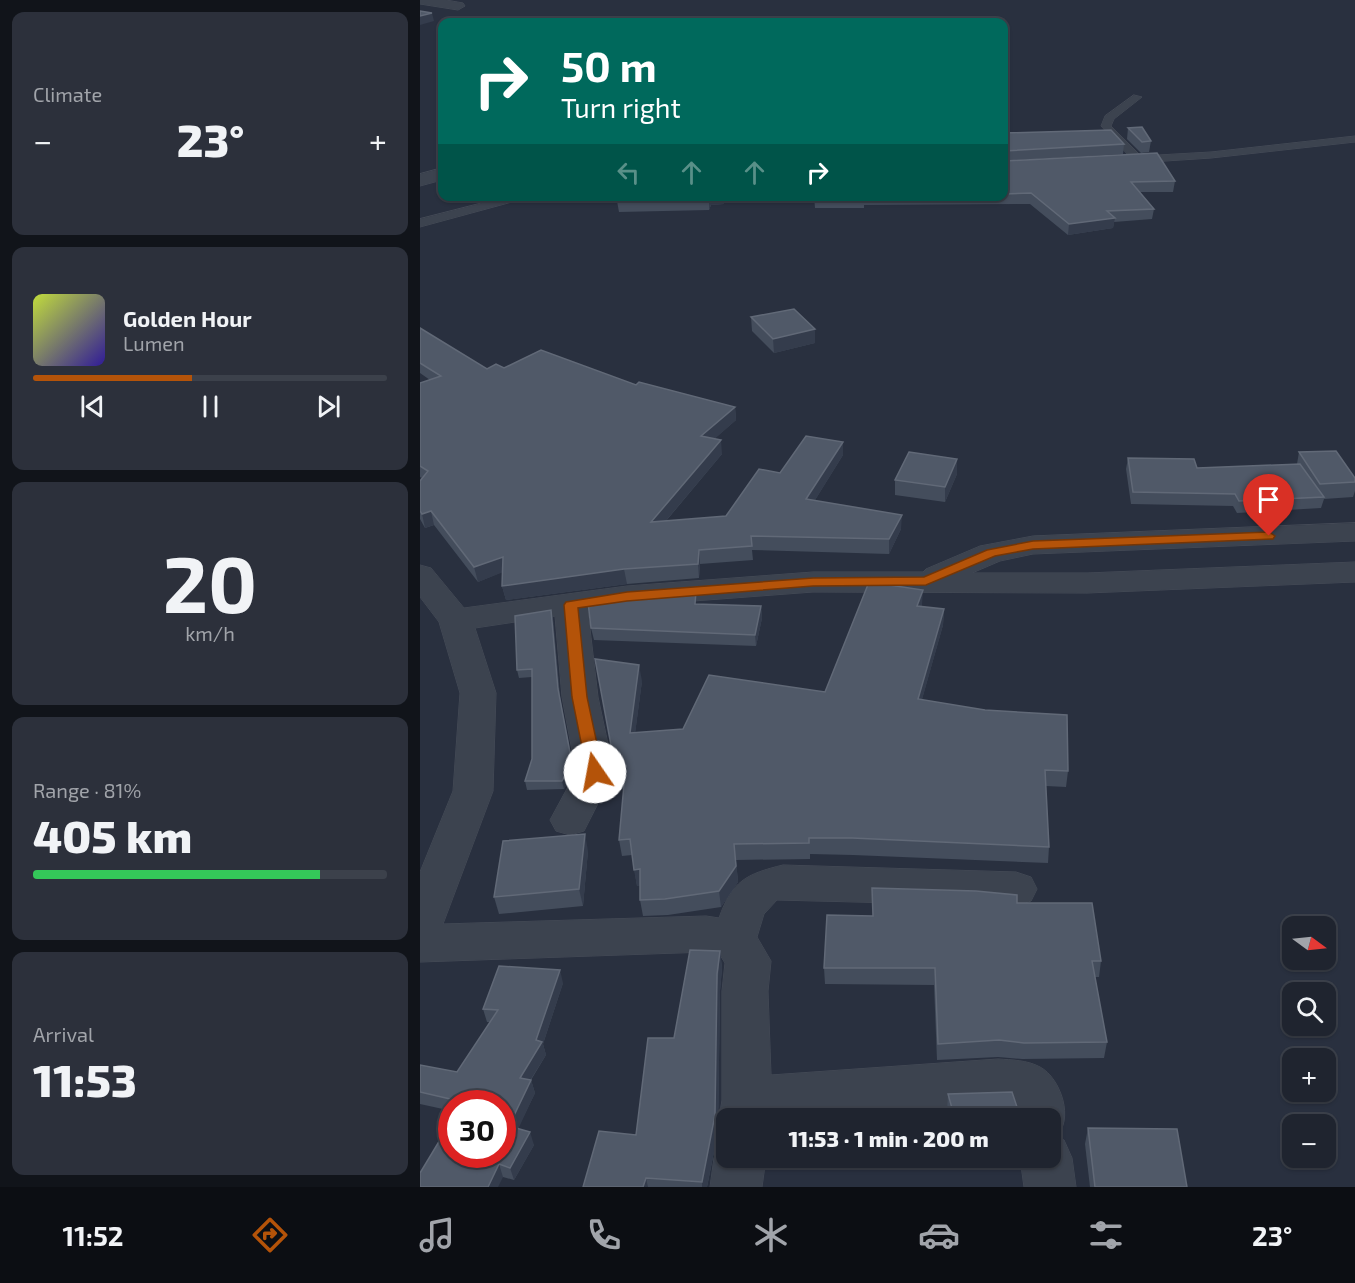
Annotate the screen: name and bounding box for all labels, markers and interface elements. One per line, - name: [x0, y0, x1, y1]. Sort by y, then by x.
- text: 50 m: [561, 40, 657, 90]
- icon: right: [462, 42, 540, 120]
- text: Climate: [33, 82, 102, 106]
- text: Turn right: [561, 91, 681, 123]
- text: 23°: [177, 112, 244, 166]
- text: −: [33, 120, 52, 160]
- text: +: [369, 120, 387, 160]
- icon: left: [612, 156, 645, 189]
- icon: ahead: [675, 156, 708, 189]
- icon: ahead: [738, 156, 771, 189]
- icon: right: [801, 156, 834, 189]
- text: Golden Hour: [123, 305, 252, 331]
- text: Lumen: [123, 331, 185, 355]
- icon: previous: [76, 390, 109, 423]
- icon: pause: [194, 390, 227, 423]
- icon: next: [312, 390, 345, 423]
- pin: [1243, 474, 1294, 536]
- icon: arrive: [1252, 483, 1285, 516]
- text: 20: [163, 535, 257, 629]
- text: km/h: [185, 621, 235, 645]
- position arrow: [563, 740, 627, 804]
- text: Range · 81%: [33, 778, 141, 802]
- text: 405 km: [33, 808, 192, 862]
- north arrow: [1282, 916, 1336, 970]
- map controls: [1282, 916, 1336, 1168]
- button: search: [1282, 982, 1336, 1036]
- text: Arrival: [33, 1022, 94, 1046]
- button: +: [1282, 1048, 1336, 1102]
- text: 11:53: [33, 1052, 137, 1106]
- speed limit sign: 30: [438, 1090, 516, 1168]
- button: −: [1282, 1114, 1336, 1168]
- text: 11:53 · 1 min · 200 m: [788, 1125, 989, 1151]
- icon: directions: [249, 1214, 291, 1256]
- icon: music: [416, 1214, 458, 1256]
- icon: phone: [583, 1214, 625, 1256]
- icon: climate: [750, 1214, 792, 1256]
- icon: car: [918, 1214, 960, 1256]
- icon: filters: [1085, 1214, 1127, 1256]
- text: 11:52: [63, 1219, 123, 1251]
- text: 23°: [1252, 1219, 1292, 1251]

